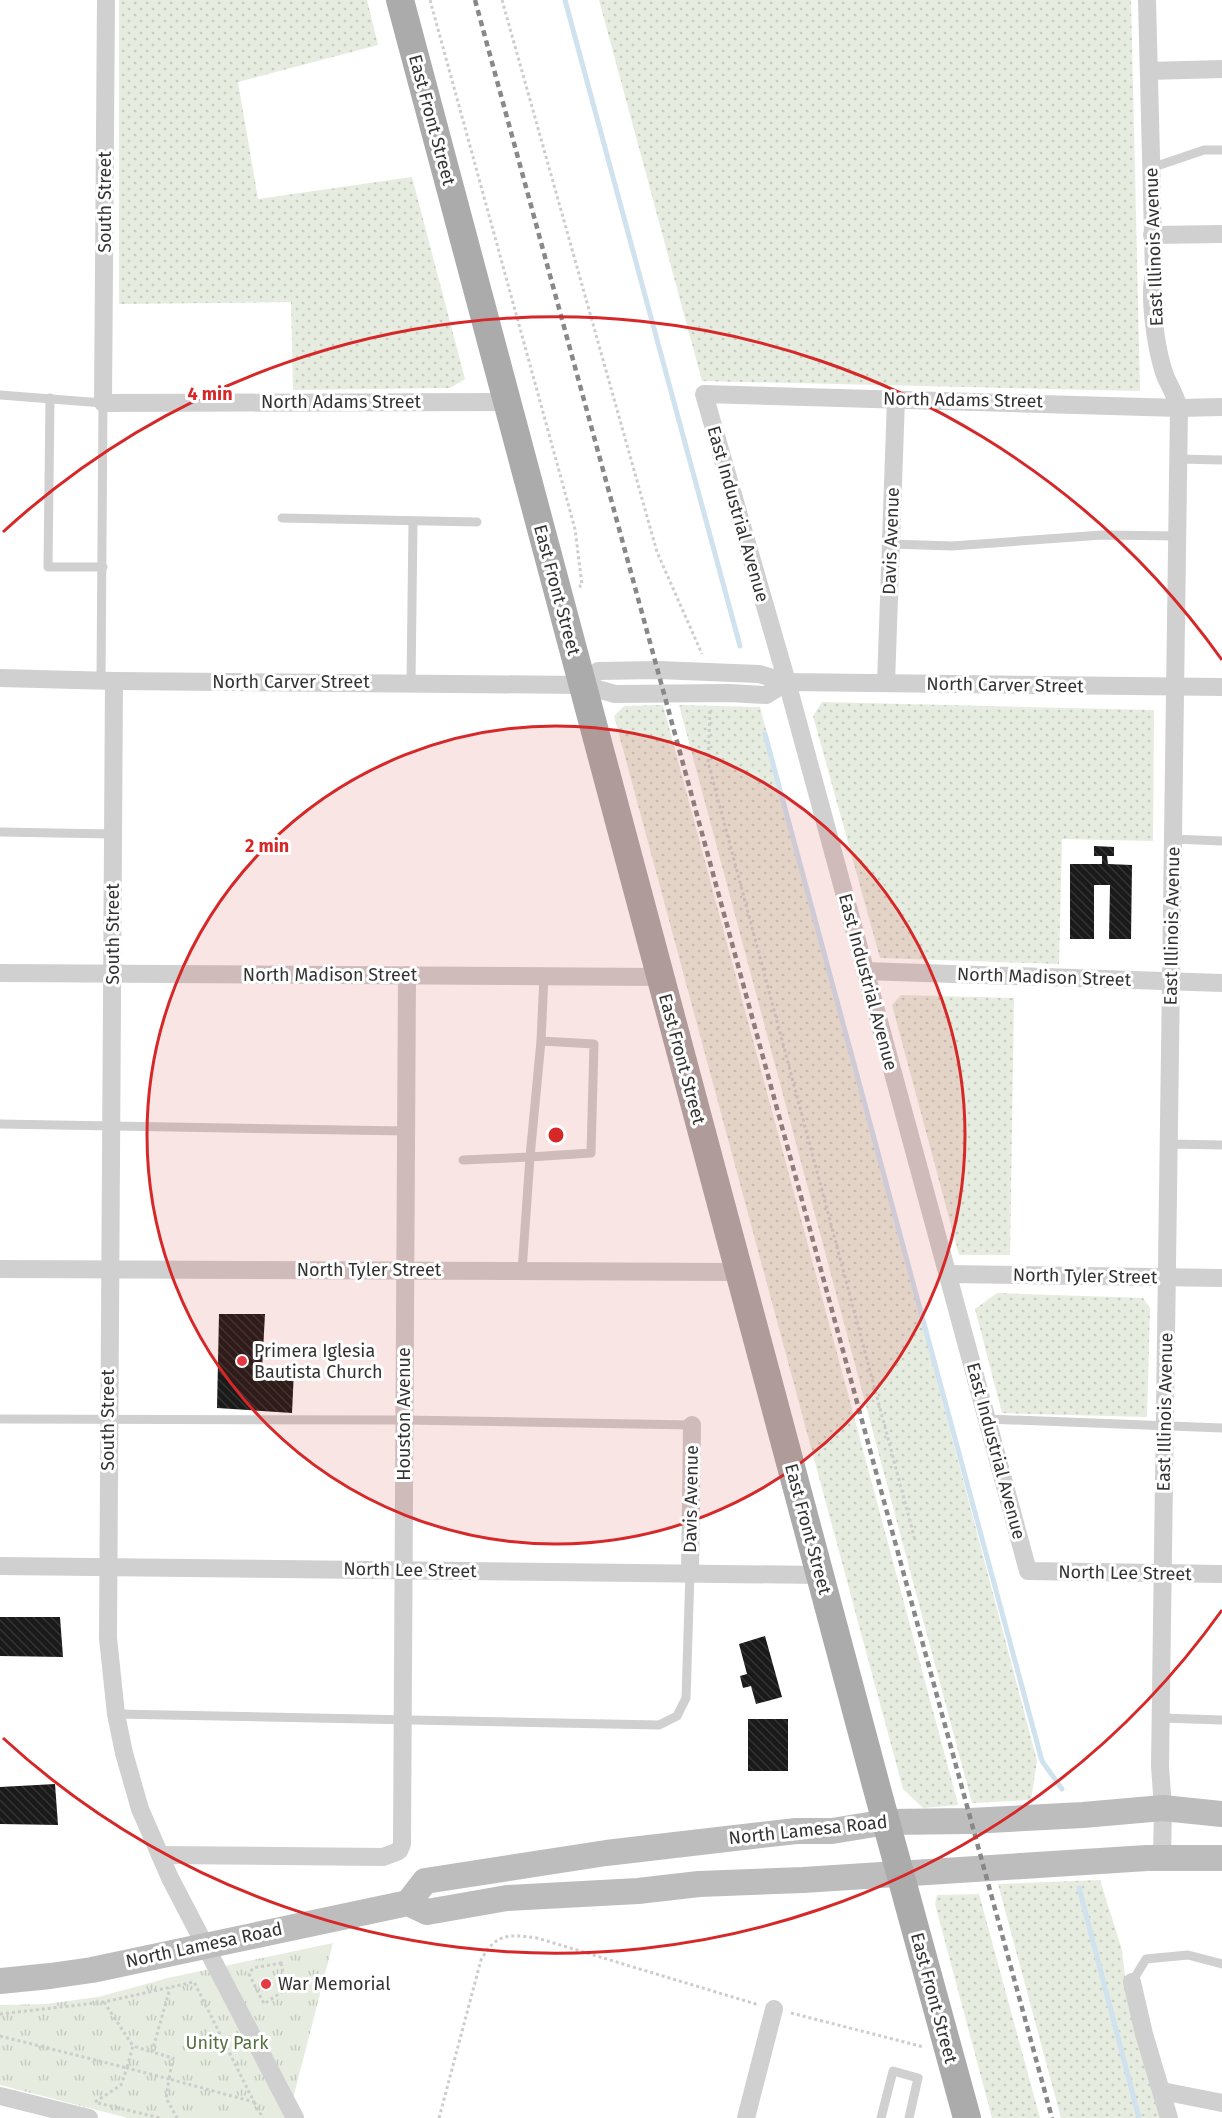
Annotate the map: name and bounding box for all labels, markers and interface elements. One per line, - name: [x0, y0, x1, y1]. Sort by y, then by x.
- street label: East Front Street: [404, 52, 460, 188]
- street label: South Street: [94, 151, 116, 253]
- street label: East Illinois Avenue: [1140, 167, 1168, 327]
- text: 4 min: [187, 383, 233, 405]
- street label: North Adams Street: [883, 388, 1044, 412]
- street label: North Adams Street: [261, 391, 421, 413]
- street label: East Industrial Avenue: [702, 423, 774, 605]
- street label: Davis Avenue: [878, 487, 904, 595]
- street label: East Front Street: [529, 522, 585, 658]
- street label: North Carver Street: [212, 671, 370, 693]
- street label: North Carver Street: [926, 673, 1084, 697]
- text: 2 min: [245, 835, 289, 857]
- street label: East Illinois Avenue: [1160, 846, 1184, 1006]
- street label: South Street: [102, 883, 124, 985]
- street label: East Industrial Avenue: [834, 891, 902, 1073]
- street label: North Madison Street: [957, 963, 1132, 991]
- street label: North Madison Street: [243, 964, 418, 986]
- street label: East Front Street: [654, 991, 710, 1127]
- centre of rings: [546, 1125, 566, 1145]
- street label: North Tyler Street: [297, 1259, 442, 1281]
- street label: North Tyler Street: [1013, 1264, 1158, 1288]
- street label: East Illinois Avenue: [1153, 1332, 1177, 1492]
- place label: Primera Iglesia Bautista Church: [254, 1340, 383, 1383]
- street label: Houston Avenue: [393, 1347, 415, 1481]
- marker: Primera Iglesia Bautista Church: [235, 1354, 249, 1368]
- street label: East Industrial Avenue: [962, 1360, 1030, 1542]
- street label: South Street: [97, 1369, 119, 1471]
- street label: Davis Avenue: [679, 1445, 703, 1553]
- street label: East Front Street: [780, 1461, 836, 1597]
- street label: North Lee Street: [343, 1558, 477, 1582]
- street label: North Lee Street: [1058, 1561, 1192, 1585]
- street label: North Lamesa Road: [727, 1811, 889, 1849]
- street label: North Lamesa Road: [124, 1918, 284, 1972]
- street label: East Front Street: [906, 1930, 962, 2066]
- place label: War Memorial: [278, 1973, 391, 1995]
- marker: War Memorial: [259, 1977, 273, 1991]
- park label: Unity Park: [186, 2032, 269, 2054]

